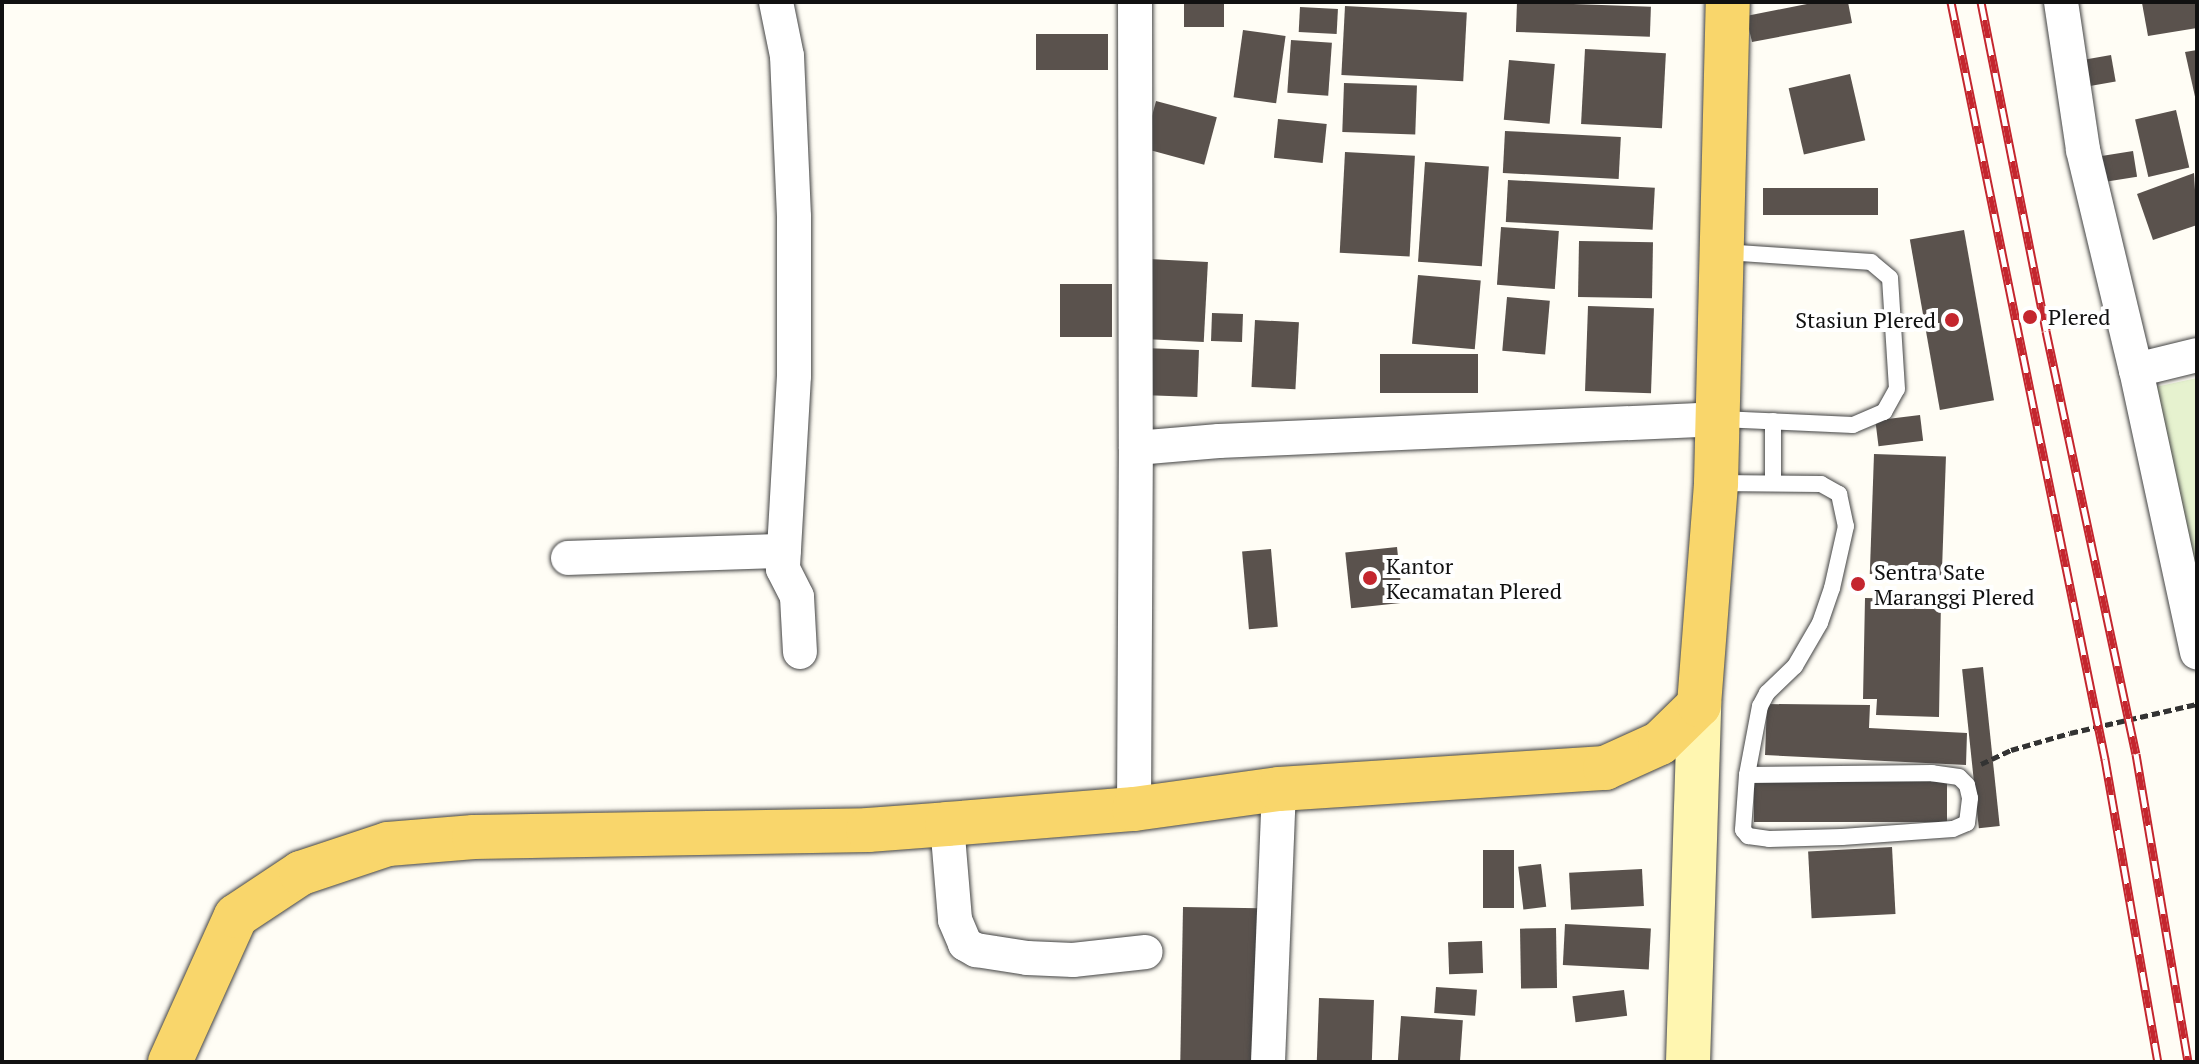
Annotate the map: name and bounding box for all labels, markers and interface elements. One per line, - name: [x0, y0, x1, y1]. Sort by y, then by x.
- place label: Plered: [2048, 304, 2111, 330]
- marker: Plered: [2019, 306, 2041, 328]
- place label: Stasiun Plered: [1795, 307, 1936, 333]
- marker: Stasiun Plered: [1943, 311, 1961, 329]
- place label: Kantor Kecamatan Plered: [1386, 552, 1562, 604]
- place label: Sentra Sate Maranggi Plered: [1874, 558, 2034, 610]
- marker: Kantor Kecamatan Plered: [1361, 569, 1379, 587]
- marker: Sentra Sate Maranggi Plered: [1849, 575, 1867, 593]

